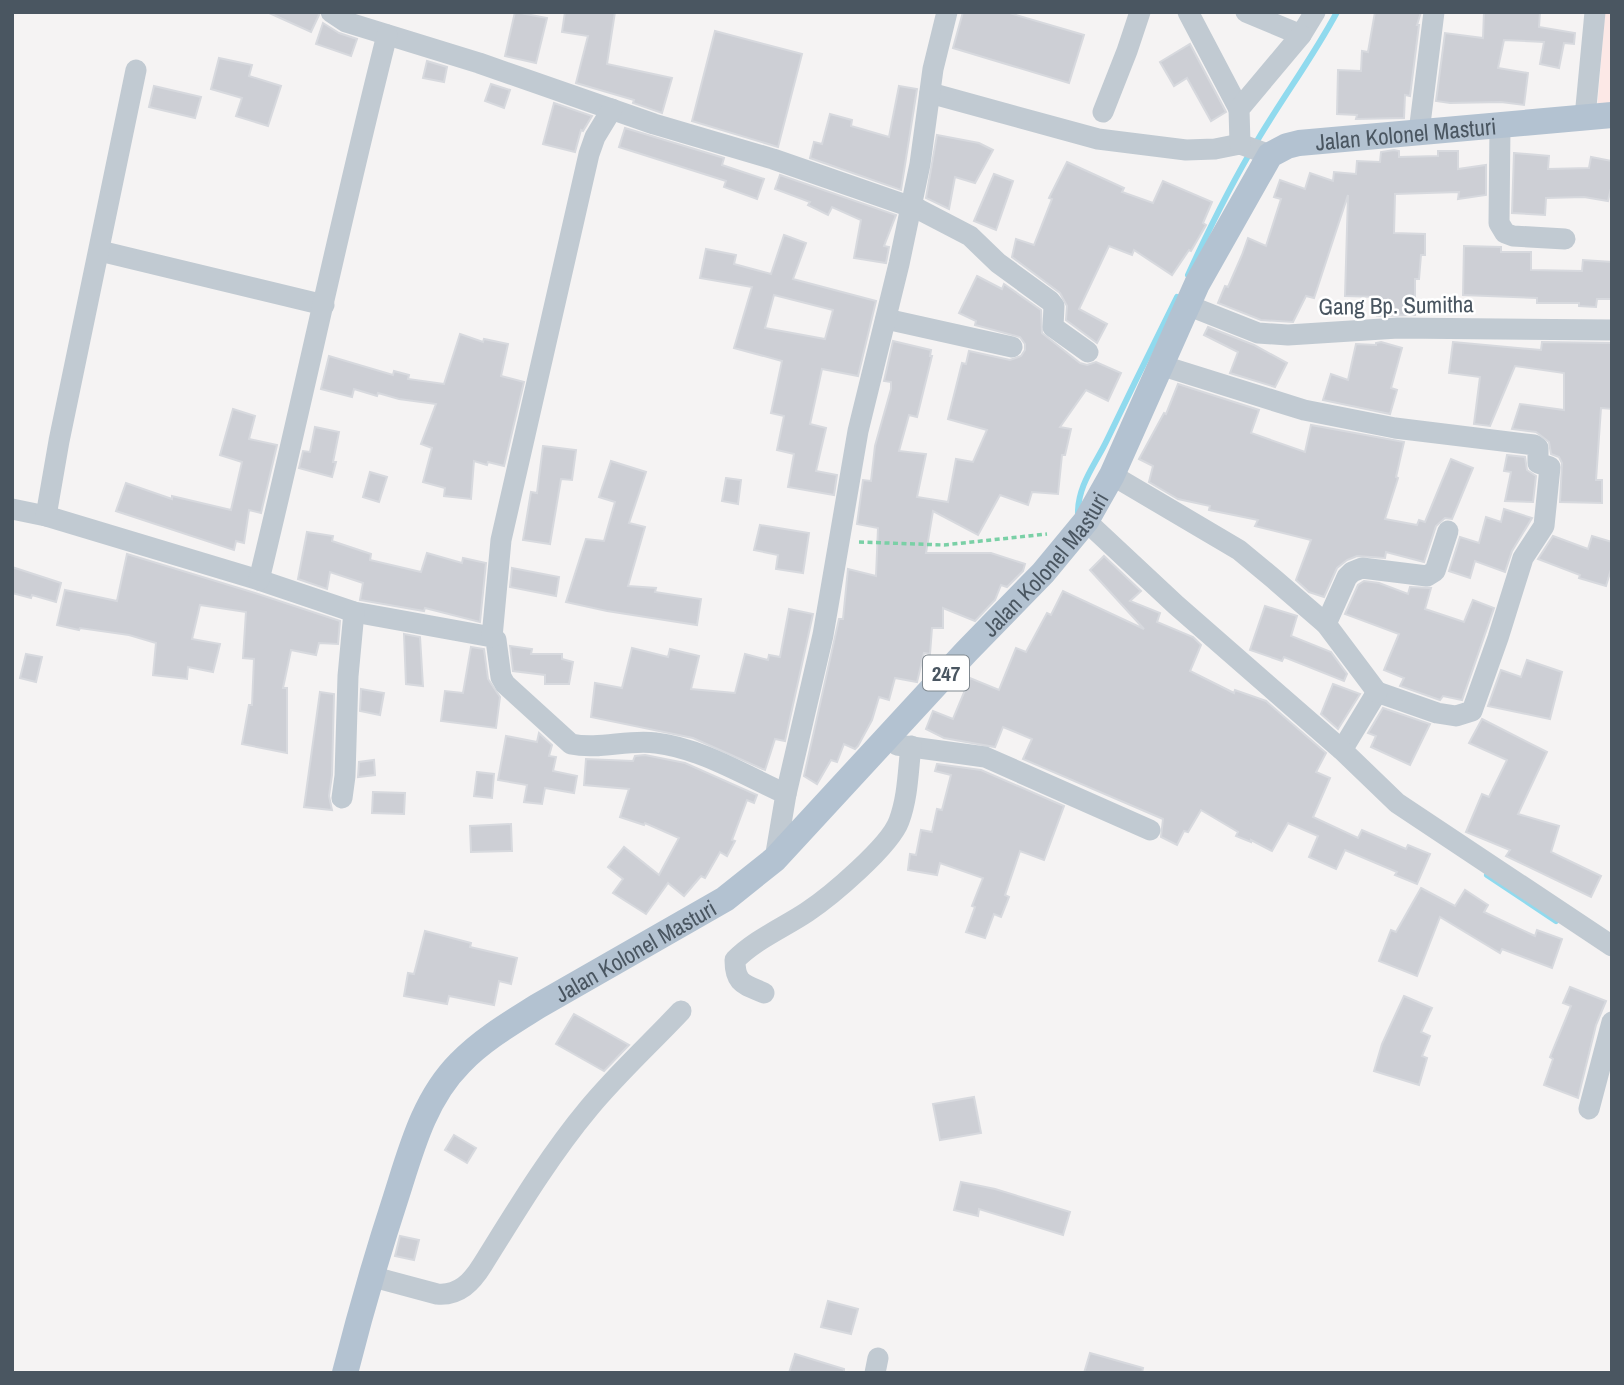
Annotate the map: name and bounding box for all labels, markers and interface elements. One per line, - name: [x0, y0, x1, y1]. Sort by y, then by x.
- street label: Jalan Kolonel Masturi: [1314, 110, 1498, 157]
- street label: Gang Bp. Sumitha: [1318, 288, 1474, 322]
- street label: Jalan Kolonel Masturi: [974, 486, 1115, 643]
- road number: 247: [923, 656, 969, 690]
- street label: Jalan Kolonel Masturi: [549, 892, 722, 1009]

